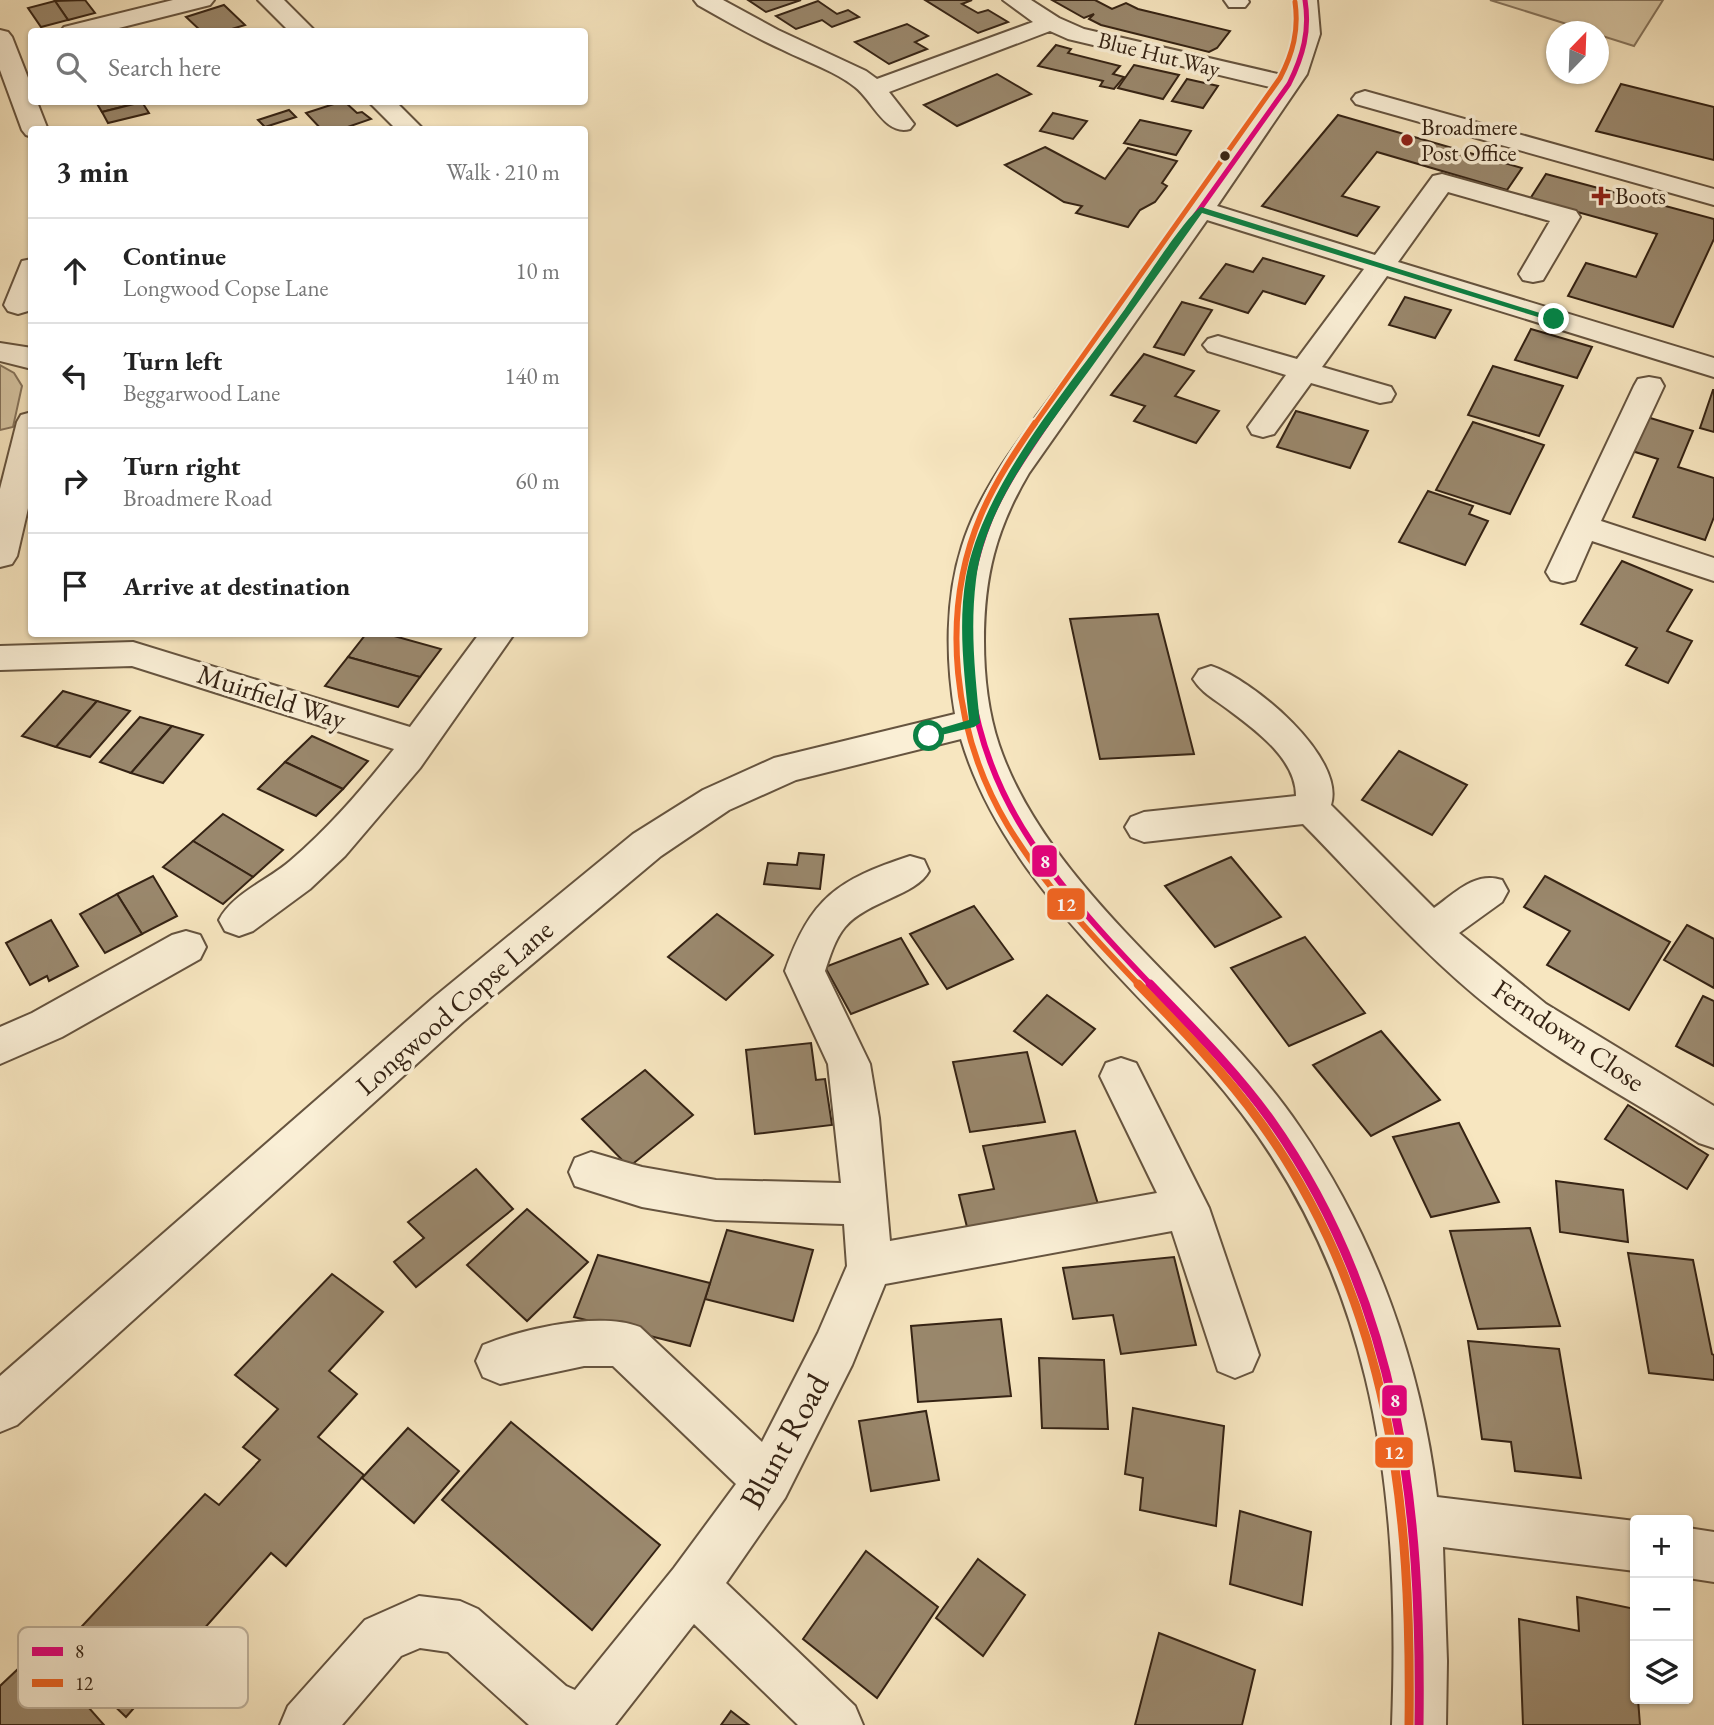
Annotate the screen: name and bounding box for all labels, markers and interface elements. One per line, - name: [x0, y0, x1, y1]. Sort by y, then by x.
- north arrow: [1546, 21, 1609, 84]
- street label: Blue Hut Way: [1095, 24, 1224, 84]
- search box: [28, 28, 588, 105]
- icon: search: [52, 48, 90, 86]
- text: Search here: [108, 50, 221, 84]
- place label: Broadmere Post Office: [1421, 112, 1517, 168]
- marker: Broadmere Post Office: [1399, 132, 1415, 148]
- unlabelled marker: [1218, 149, 1232, 163]
- text: 3 min: [56, 152, 129, 191]
- text: Walk · 210 m: [446, 157, 560, 187]
- place label: Boots: [1615, 181, 1666, 211]
- marker: Boots: [1593, 188, 1609, 204]
- text: Continue: [123, 239, 226, 273]
- icon: ahead: [56, 252, 94, 290]
- text: 10 m: [515, 256, 560, 286]
- text: Longwood Copse Lane: [123, 273, 329, 303]
- route end: [1538, 303, 1569, 334]
- text: Turn left: [123, 344, 222, 378]
- icon: left: [56, 357, 94, 395]
- text: 140 m: [504, 361, 560, 391]
- text: Beggarwood Lane: [123, 378, 280, 408]
- text: Turn right: [123, 449, 241, 483]
- icon: right: [56, 462, 94, 500]
- text: 60 m: [515, 466, 560, 496]
- text: Broadmere Road: [123, 483, 272, 513]
- icon: arrive: [56, 567, 94, 605]
- text: Arrive at destination: [123, 569, 350, 603]
- street label: Muirfield Way: [193, 655, 352, 737]
- route start: [913, 720, 944, 751]
- line badge: 8: [1031, 844, 1058, 878]
- text: 8: [1040, 849, 1050, 874]
- line badge: 12: [1046, 887, 1086, 921]
- text: 12: [1056, 892, 1076, 917]
- street label: Longwood Copse Lane: [348, 911, 560, 1103]
- street label: Ferndown Close: [1486, 971, 1652, 1099]
- street label: Blunt Road: [729, 1366, 839, 1516]
- line badge: 8: [1381, 1384, 1408, 1417]
- text: 8: [1390, 1388, 1400, 1413]
- line badge: 12: [1374, 1436, 1414, 1469]
- text: 12: [1384, 1440, 1404, 1465]
- map controls: [1630, 1515, 1693, 1704]
- button: +: [1630, 1515, 1693, 1578]
- button: −: [1630, 1578, 1693, 1641]
- legend: [18, 1627, 248, 1708]
- text: 8: [75, 1639, 84, 1664]
- button: layers: [1630, 1641, 1693, 1704]
- text: 12: [75, 1671, 93, 1696]

